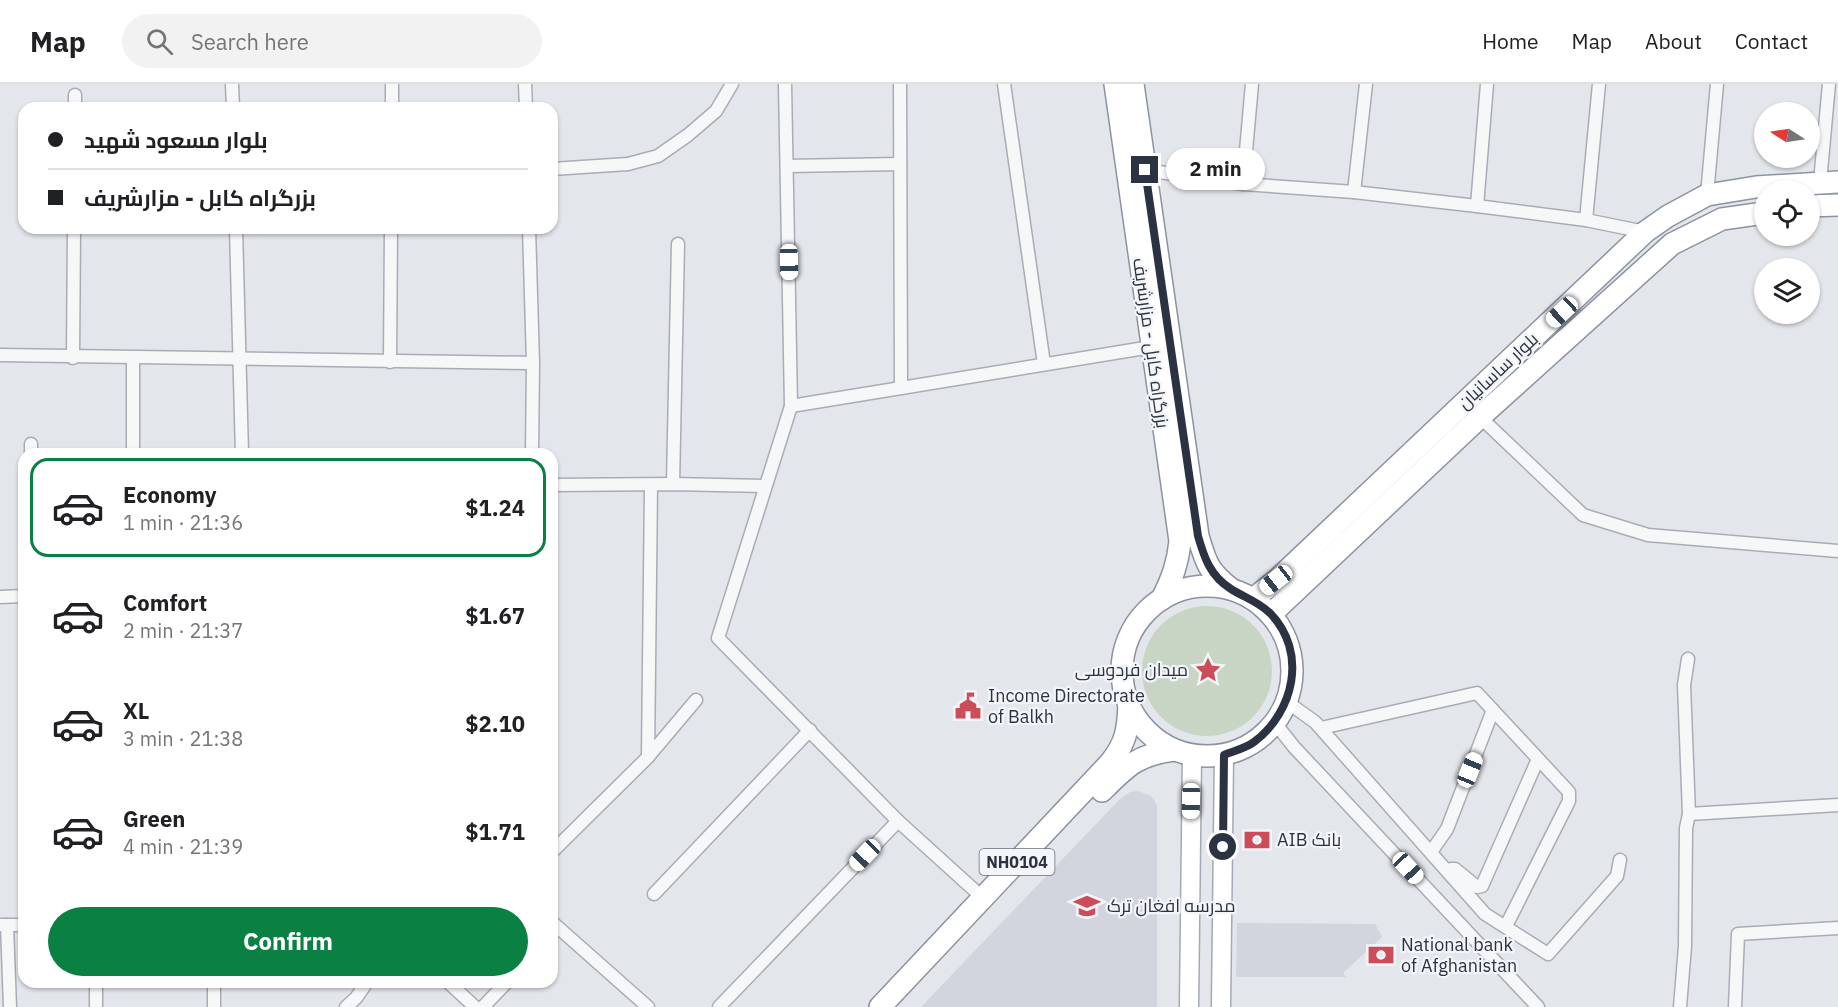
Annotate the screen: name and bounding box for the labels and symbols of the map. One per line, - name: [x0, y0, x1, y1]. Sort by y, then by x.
- north arrow: [1754, 102, 1820, 168]
- callout: 2 min: [1166, 149, 1265, 191]
- route end: [1131, 156, 1158, 183]
- car: [780, 244, 798, 280]
- street label: بزرگراه کابل - مزارشریف: [1128, 256, 1175, 430]
- car: [1543, 293, 1581, 331]
- street label: بلوار ساسانیان: [1452, 327, 1543, 414]
- car: [1256, 562, 1296, 598]
- place icon: میدان فردوسی: [1193, 655, 1223, 685]
- place label: میدان فردوسی: [1075, 658, 1188, 681]
- place label: Income Directorate of Balkh: [988, 684, 1145, 728]
- public building icon: Income Directorate of Balkh: [953, 691, 983, 721]
- car: [1455, 750, 1485, 790]
- car: [1182, 783, 1200, 819]
- bank icon: AIB بانک: [1242, 825, 1272, 855]
- place label: AIB بانک: [1277, 828, 1341, 851]
- route start: [1209, 833, 1236, 860]
- car: [846, 836, 884, 874]
- road number: NH0104: [980, 849, 1054, 875]
- car: [1389, 849, 1427, 887]
- school or university icon: مدرسه افغان ترک: [1072, 891, 1102, 921]
- place label: مدرسه افغان ترک: [1107, 894, 1236, 917]
- place label: National bank of Afghanistan: [1401, 933, 1517, 977]
- bank icon: National bank of Afghanistan: [1366, 940, 1396, 970]

